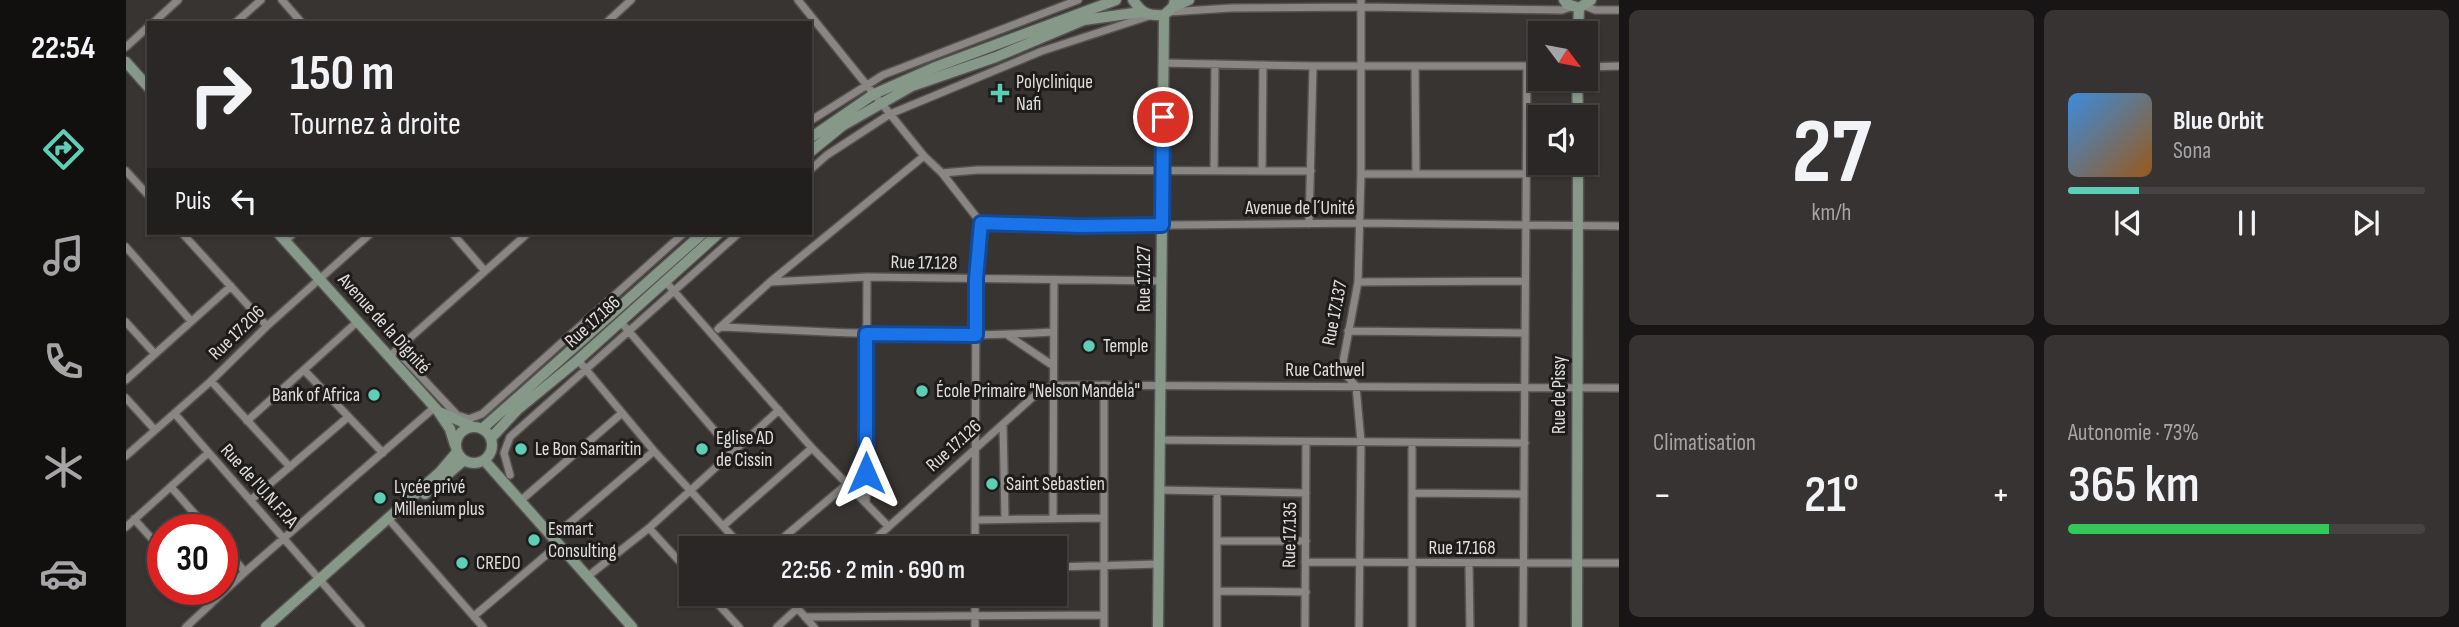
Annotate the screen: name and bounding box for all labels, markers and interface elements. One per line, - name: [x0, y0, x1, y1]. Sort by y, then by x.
- north arrow: [1528, 21, 1598, 91]
- map controls: [1528, 21, 1598, 175]
- text: 22:54: [31, 29, 95, 68]
- text: 150 m: [290, 45, 394, 104]
- icon: right: [175, 49, 266, 140]
- place label: Polyclinique Nafi: [1016, 71, 1093, 116]
- marker: Polyclinique Nafi: [990, 83, 1010, 103]
- pin: [1133, 87, 1193, 147]
- icon: arrive: [1144, 98, 1182, 136]
- text: 27: [1792, 99, 1871, 208]
- text: Tournez à droite: [290, 105, 461, 144]
- button: sound: [1528, 105, 1598, 175]
- text: Blue Orbit: [2173, 106, 2264, 137]
- icon: directions: [39, 125, 88, 174]
- text: Sona: [2173, 137, 2211, 165]
- icon: left: [225, 182, 263, 220]
- text: Puis: [175, 186, 211, 217]
- street label: Avenue de l´Unité: [1244, 197, 1355, 220]
- text: km/h: [1812, 199, 1851, 227]
- icon: previous: [2109, 204, 2147, 242]
- icon: pause: [2228, 204, 2266, 242]
- icon: next: [2347, 204, 2385, 242]
- icon: music: [39, 231, 88, 280]
- street label: Rue 17.127: [1133, 246, 1156, 312]
- street label: Rue 17.128: [890, 251, 958, 275]
- street label: Avenue de la Dignité: [332, 268, 435, 379]
- street label: Rue 17.137: [1317, 278, 1353, 348]
- street label: Rue 17.186: [560, 291, 626, 353]
- street label: Rue 17.206: [204, 301, 270, 365]
- place label: Temple: [1103, 335, 1148, 358]
- icon: phone: [39, 337, 88, 386]
- marker: Temple: [1081, 338, 1097, 354]
- street label: Rue de Pissy: [1548, 355, 1571, 434]
- street label: Rue Cathwel: [1285, 359, 1365, 382]
- place label: École Primaire "Nelson Mandela": [936, 380, 1140, 403]
- marker: École Primaire "Nelson Mandela": [914, 383, 930, 399]
- place label: Bank of Africa: [272, 384, 360, 407]
- marker: Bank of Africa: [366, 387, 382, 403]
- street label: Rue 17.126: [922, 415, 986, 477]
- text: Autonomie · 73%: [2068, 419, 2199, 447]
- place label: Eglise AD de Cissin: [716, 427, 774, 472]
- text: Climatisation: [1653, 429, 1756, 457]
- position arrow: [829, 436, 903, 510]
- place label: Le Bon Samaritin: [535, 438, 641, 461]
- street label: Rue de l'U.N.F.P.A: [215, 439, 303, 533]
- marker: Le Bon Samaritin: [513, 441, 529, 457]
- marker: Eglise AD de Cissin: [694, 441, 710, 457]
- icon: climate: [39, 443, 88, 492]
- text: 365 km: [2068, 454, 2200, 517]
- text: 21°: [1804, 464, 1859, 527]
- place label: Saint Sebastien: [1006, 473, 1105, 496]
- text: −: [1653, 473, 1672, 518]
- text: +: [1991, 473, 2010, 518]
- place label: Lycée privé Millenium plus: [394, 476, 485, 521]
- marker: Saint Sebastien: [984, 476, 1000, 492]
- marker: Lycée privé Millenium plus: [372, 490, 388, 506]
- street label: Rue 17.135: [1278, 502, 1302, 568]
- speed limit sign: 30: [147, 514, 238, 605]
- place label: Esmart Consulting: [548, 518, 617, 563]
- marker: Esmart Consulting: [526, 532, 542, 548]
- street label: Rue 17.168: [1429, 537, 1495, 560]
- icon: car: [39, 549, 88, 598]
- place label: CREDO: [476, 552, 521, 575]
- marker: CREDO: [454, 555, 470, 571]
- text: 22:56 · 2 min · 690 m: [781, 555, 965, 586]

